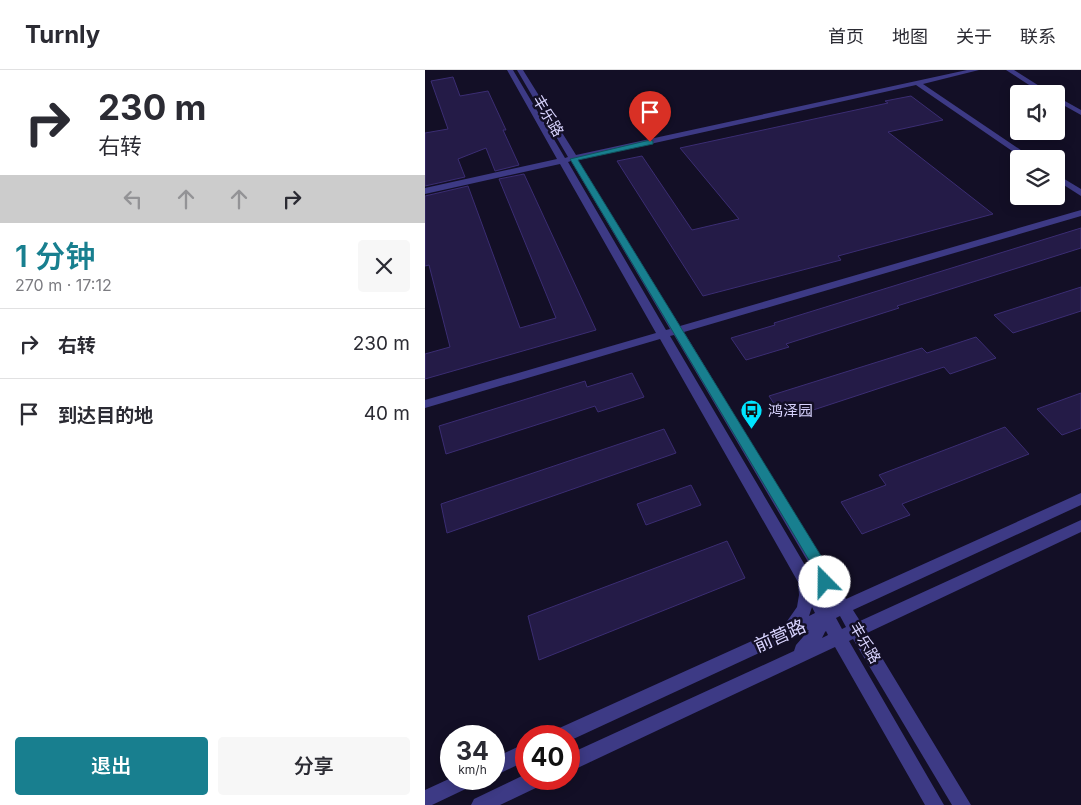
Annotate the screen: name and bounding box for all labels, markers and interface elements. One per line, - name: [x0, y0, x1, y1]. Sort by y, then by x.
- text: Turnly: [25, 20, 100, 49]
- text: 首页: [828, 26, 864, 47]
- text: 地图: [892, 26, 928, 47]
- text: 关于: [956, 26, 992, 47]
- text: 联系: [1020, 26, 1056, 47]
- map controls: [1010, 85, 1065, 205]
- button: sound: [1010, 85, 1065, 140]
- text: 230 m: [98, 86, 206, 128]
- icon: right: [15, 90, 80, 155]
- pin: [629, 91, 671, 142]
- street label: 丰乐路: [529, 92, 568, 140]
- icon: arrive: [636, 98, 664, 126]
- text: 右转: [98, 133, 142, 159]
- button: layers: [1010, 150, 1065, 205]
- icon: left: [119, 185, 147, 213]
- icon: ahead: [172, 185, 200, 213]
- icon: ahead: [225, 185, 253, 213]
- icon: right: [278, 185, 306, 213]
- text: 1 分钟: [15, 238, 95, 274]
- button: close: [358, 240, 410, 292]
- text: 270 m · 17:12: [15, 275, 112, 295]
- icon: right: [15, 330, 43, 358]
- text: 230 m: [353, 332, 410, 355]
- text: 右转: [58, 334, 96, 357]
- bus stop icon: 鸿泽园: [740, 399, 764, 430]
- icon: arrive: [15, 400, 43, 428]
- place label: 鸿泽园: [768, 401, 813, 420]
- text: 40 m: [364, 402, 410, 425]
- text: 到达目的地: [58, 404, 153, 427]
- position arrow: [798, 555, 850, 607]
- street label: 前营路: [751, 615, 809, 656]
- street label: 丰乐路: [846, 619, 885, 667]
- speed limit sign: 40: [515, 725, 580, 790]
- text: 34: [456, 736, 489, 766]
- button: 退出: [15, 737, 208, 795]
- button: 分享: [218, 737, 410, 795]
- text: km/h: [458, 762, 487, 777]

